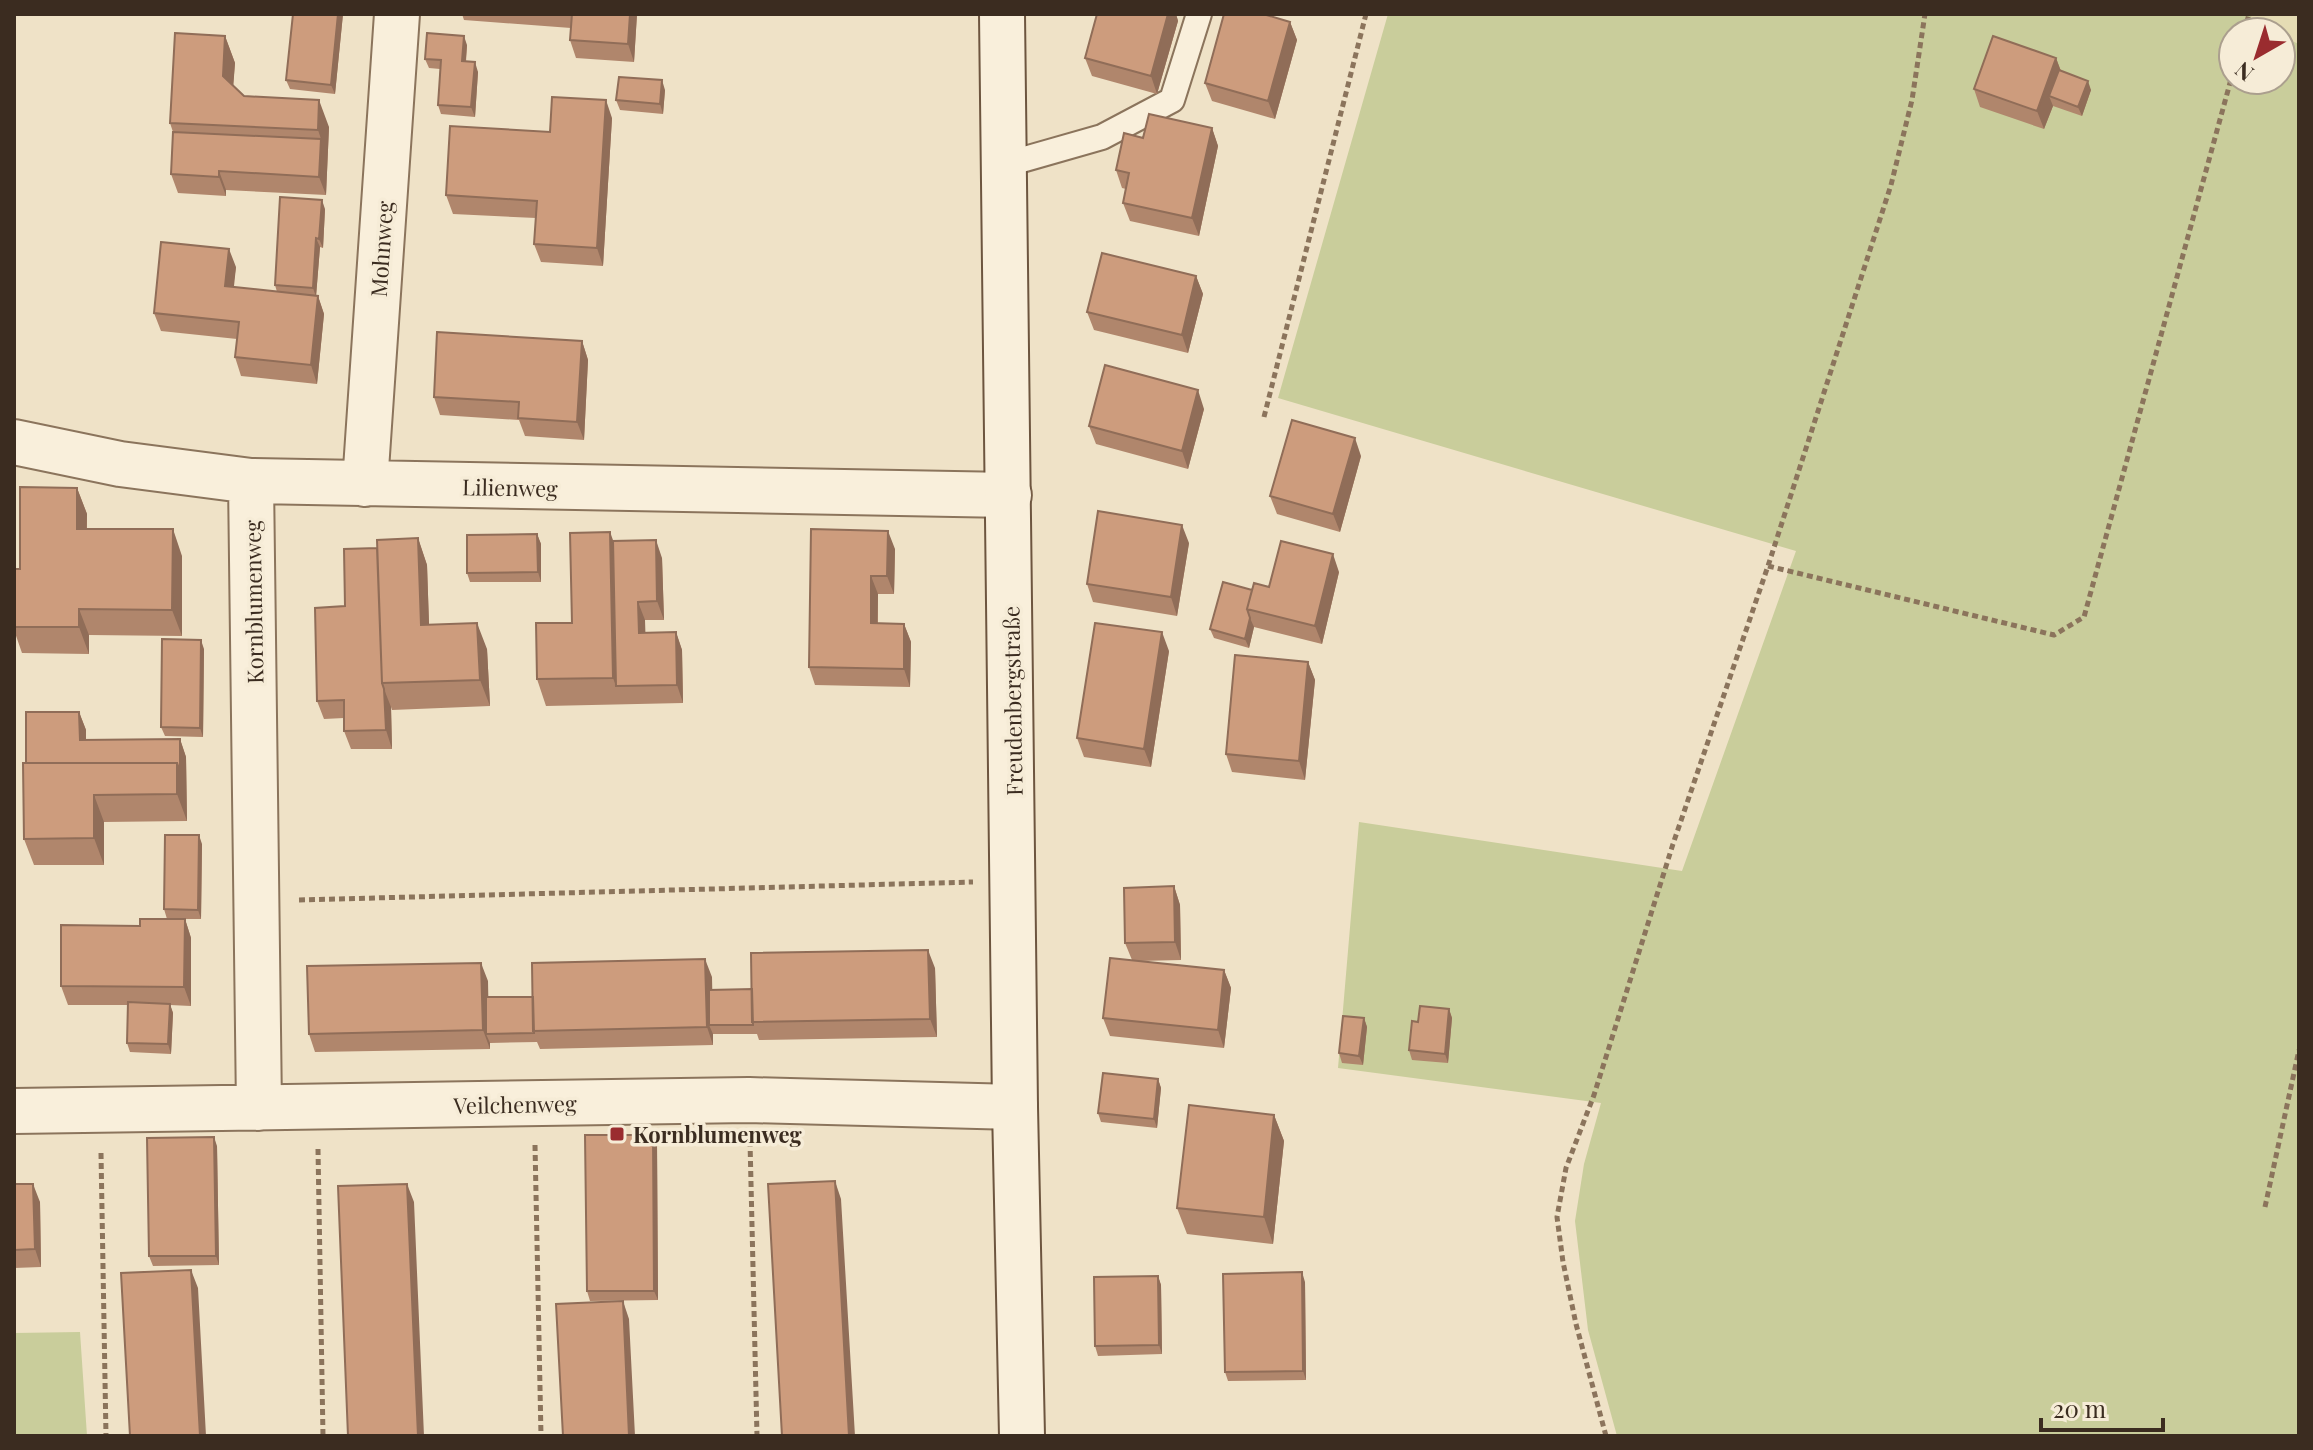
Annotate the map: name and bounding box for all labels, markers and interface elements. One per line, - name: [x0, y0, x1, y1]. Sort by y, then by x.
- north arrow: [2217, 16, 2297, 96]
- text: N: [2228, 56, 2259, 89]
- street label: Mohnweg: [363, 200, 399, 298]
- street label: Lilienweg: [462, 471, 558, 503]
- street label: Kornblumenweg: [237, 520, 269, 684]
- street label: Freudenbergstraße: [995, 606, 1029, 796]
- street label: Veilchenweg: [452, 1088, 577, 1120]
- place label: Kornblumenweg: [633, 1119, 803, 1149]
- marker: Kornblumenweg: [608, 1125, 626, 1143]
- scale bar: [2041, 1382, 2163, 1432]
- text: 20 m: [2053, 1392, 2106, 1424]

